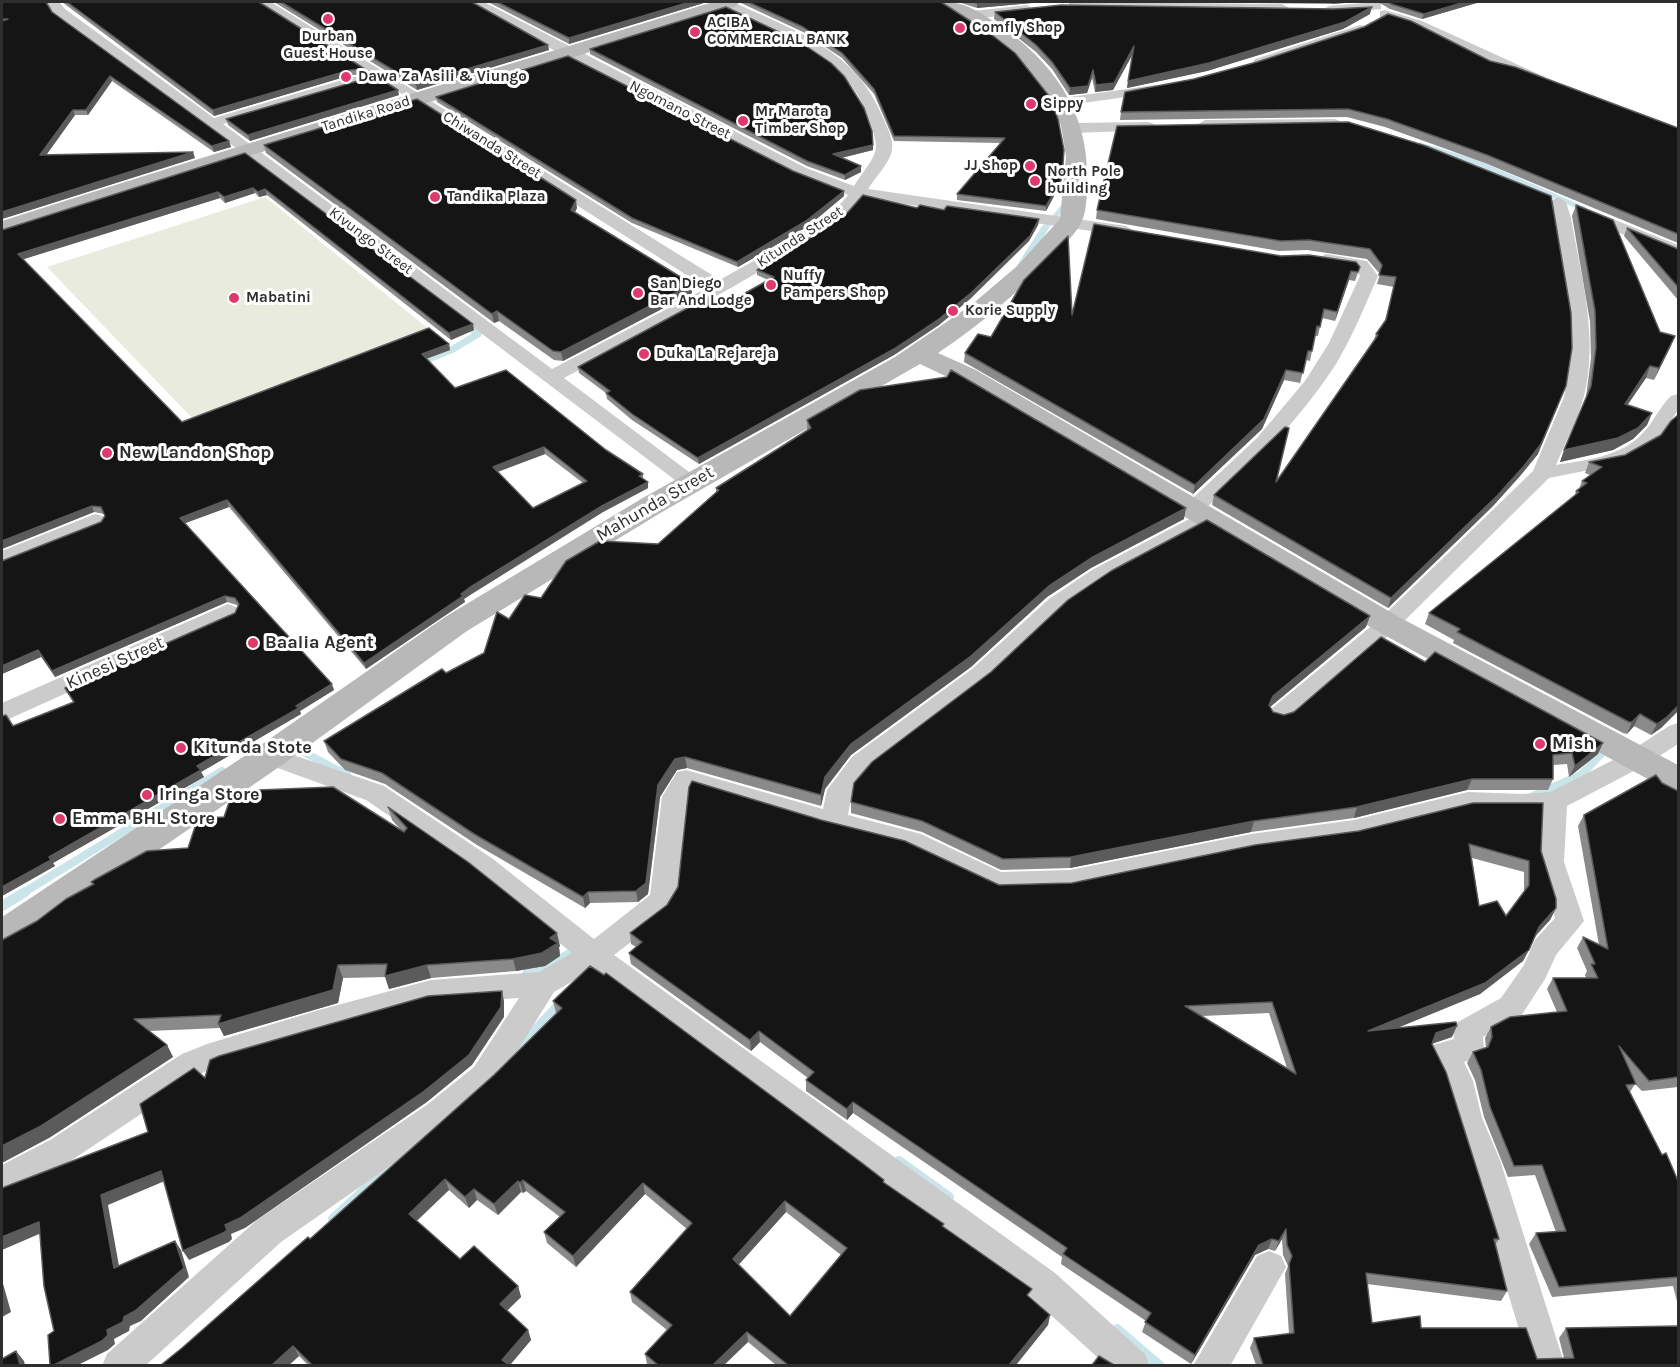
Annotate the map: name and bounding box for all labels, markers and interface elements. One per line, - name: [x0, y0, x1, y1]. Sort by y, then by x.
- marker: Durban Guest House: [321, 12, 335, 26]
- place label: ACIBA COMMERCIAL BANK: [707, 14, 846, 49]
- place label: Comfly Shop: [972, 19, 1062, 37]
- marker: Comfly Shop: [953, 21, 967, 35]
- marker: ACIBA COMMERCIAL BANK: [688, 25, 702, 39]
- place label: Durban Guest House: [283, 28, 373, 63]
- place label: Dawa Za Asili & Viungo: [358, 68, 527, 86]
- marker: Dawa Za Asili & Viungo: [339, 70, 353, 84]
- street label: Ngomano Street: [626, 77, 734, 143]
- street label: Tandika Road: [320, 92, 412, 136]
- place label: Sippy: [1043, 95, 1083, 113]
- marker: Sippy: [1024, 97, 1038, 111]
- place label: Mr Marota Timber Shop: [755, 103, 846, 138]
- street label: Chiwanda Street: [439, 107, 545, 183]
- marker: Mr Marota Timber Shop: [736, 114, 750, 128]
- place label: JJ Shop: [964, 157, 1018, 175]
- marker: JJ Shop: [1023, 159, 1037, 173]
- place label: North Pole building: [1047, 163, 1121, 198]
- marker: North Pole building: [1028, 174, 1042, 188]
- place label: Tandika Plaza: [447, 188, 545, 206]
- marker: Tandika Plaza: [428, 190, 442, 204]
- street label: Kitunda Street: [753, 202, 847, 272]
- street label: Kivungo Street: [325, 204, 417, 278]
- place label: Nuffy Pampers Shop: [783, 267, 886, 302]
- place label: San Diego Bar And Lodge: [650, 275, 752, 310]
- marker: Nuffy Pampers Shop: [764, 278, 778, 292]
- marker: San Diego Bar And Lodge: [631, 286, 645, 300]
- place label: Mabatini: [246, 289, 311, 307]
- marker: Mabatini: [227, 291, 241, 305]
- place label: Korie Supply: [965, 302, 1055, 320]
- marker: Korie Supply: [946, 304, 960, 318]
- place label: Duka La Rejareja: [656, 345, 776, 363]
- marker: Duka La Rejareja: [637, 347, 651, 361]
- place label: New Landon Shop: [119, 442, 271, 464]
- marker: New Landon Shop: [100, 446, 114, 460]
- street label: Mahunda Street: [592, 462, 718, 546]
- street label: Kinesi Street: [63, 632, 167, 694]
- place label: Baalia Agent: [265, 632, 374, 654]
- marker: Baalia Agent: [246, 636, 260, 650]
- place label: Mish: [1552, 733, 1594, 755]
- place label: Kitunda Stote: [193, 737, 312, 759]
- marker: Mish: [1533, 737, 1547, 751]
- marker: Kitunda Stote: [174, 741, 188, 755]
- place label: Iringa Store: [159, 784, 260, 806]
- marker: Iringa Store: [140, 788, 154, 802]
- place label: Emma BHL Store: [72, 808, 215, 830]
- marker: Emma BHL Store: [53, 812, 67, 826]

